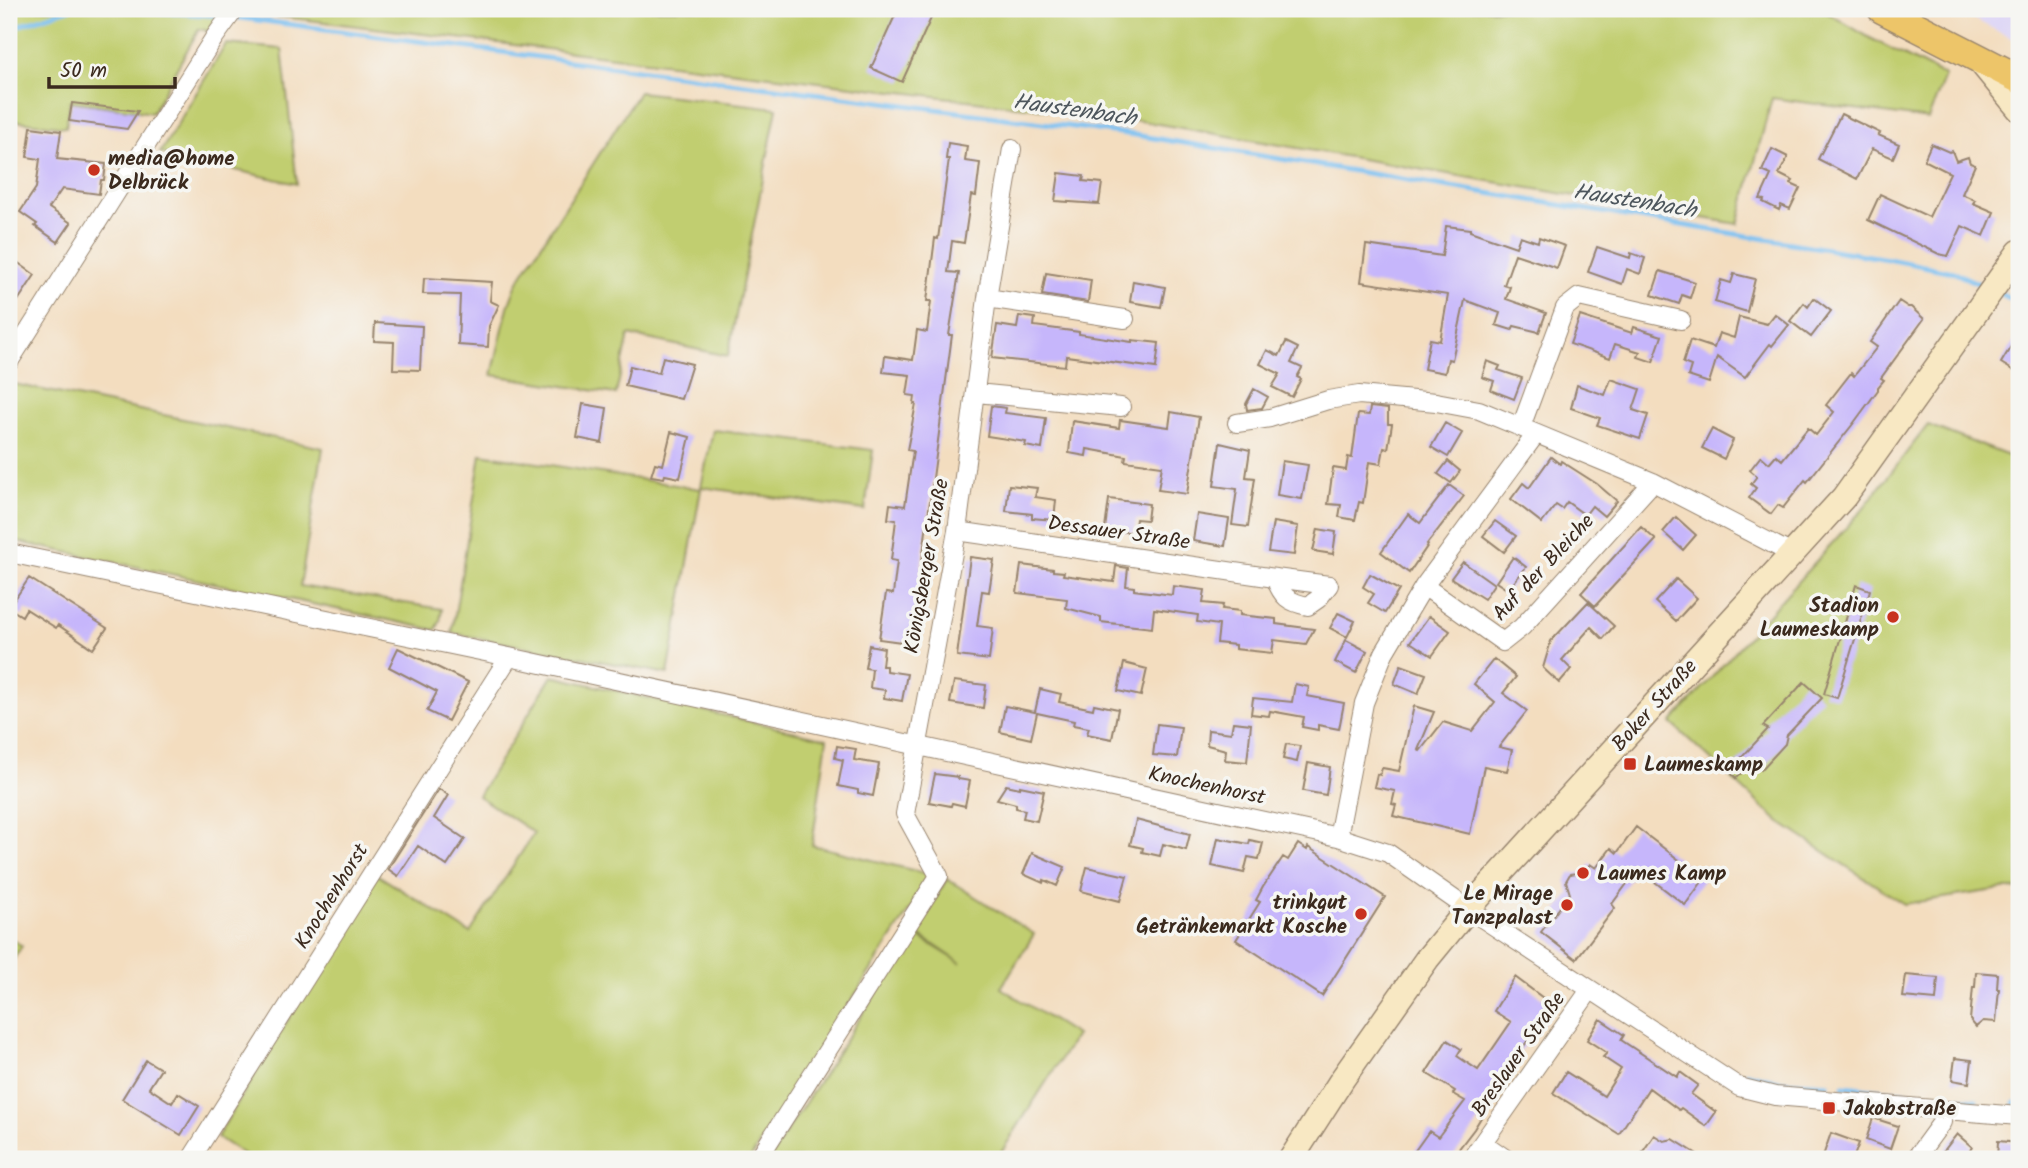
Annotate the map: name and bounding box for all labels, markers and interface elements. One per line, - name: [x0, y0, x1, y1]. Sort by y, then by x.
- scale bar: [49, 46, 175, 90]
- text: 50 m: [60, 55, 107, 88]
- water label: Haustenbach: [1011, 85, 1140, 138]
- place label: media@home Delbrück: [108, 143, 234, 200]
- marker: media@home Delbrück: [86, 162, 102, 178]
- water label: Haustenbach: [1571, 174, 1700, 230]
- street label: Königsberger Straße: [896, 476, 959, 656]
- street label: Auf der Bleiche: [1485, 506, 1603, 630]
- street label: Dessauer Straße: [1045, 507, 1193, 560]
- place label: Stadion Laumeskamp: [1760, 590, 1879, 647]
- marker: Stadion Laumeskamp: [1885, 609, 1901, 625]
- street label: Boker Straße: [1604, 652, 1706, 760]
- place label: Laumeskamp: [1644, 749, 1763, 782]
- marker: Laumeskamp: [1622, 756, 1638, 772]
- street label: Knochenhorst: [1145, 758, 1269, 815]
- street label: Knochenhorst: [287, 837, 378, 956]
- place label: Laumes Kamp: [1597, 858, 1727, 891]
- marker: Laumes Kamp: [1575, 865, 1591, 881]
- place label: Le Mirage Tanzpalast: [1452, 878, 1554, 935]
- place label: trinkgut Getränkemarkt Kosche: [1136, 887, 1348, 944]
- marker: Le Mirage Tanzpalast: [1559, 897, 1575, 913]
- marker: trinkgut Getränkemarkt Kosche: [1353, 906, 1369, 922]
- street label: Breslauer Straße: [1464, 985, 1575, 1124]
- place label: Jakobstraße: [1843, 1093, 1956, 1126]
- marker: Jakobstraße: [1821, 1100, 1837, 1116]

